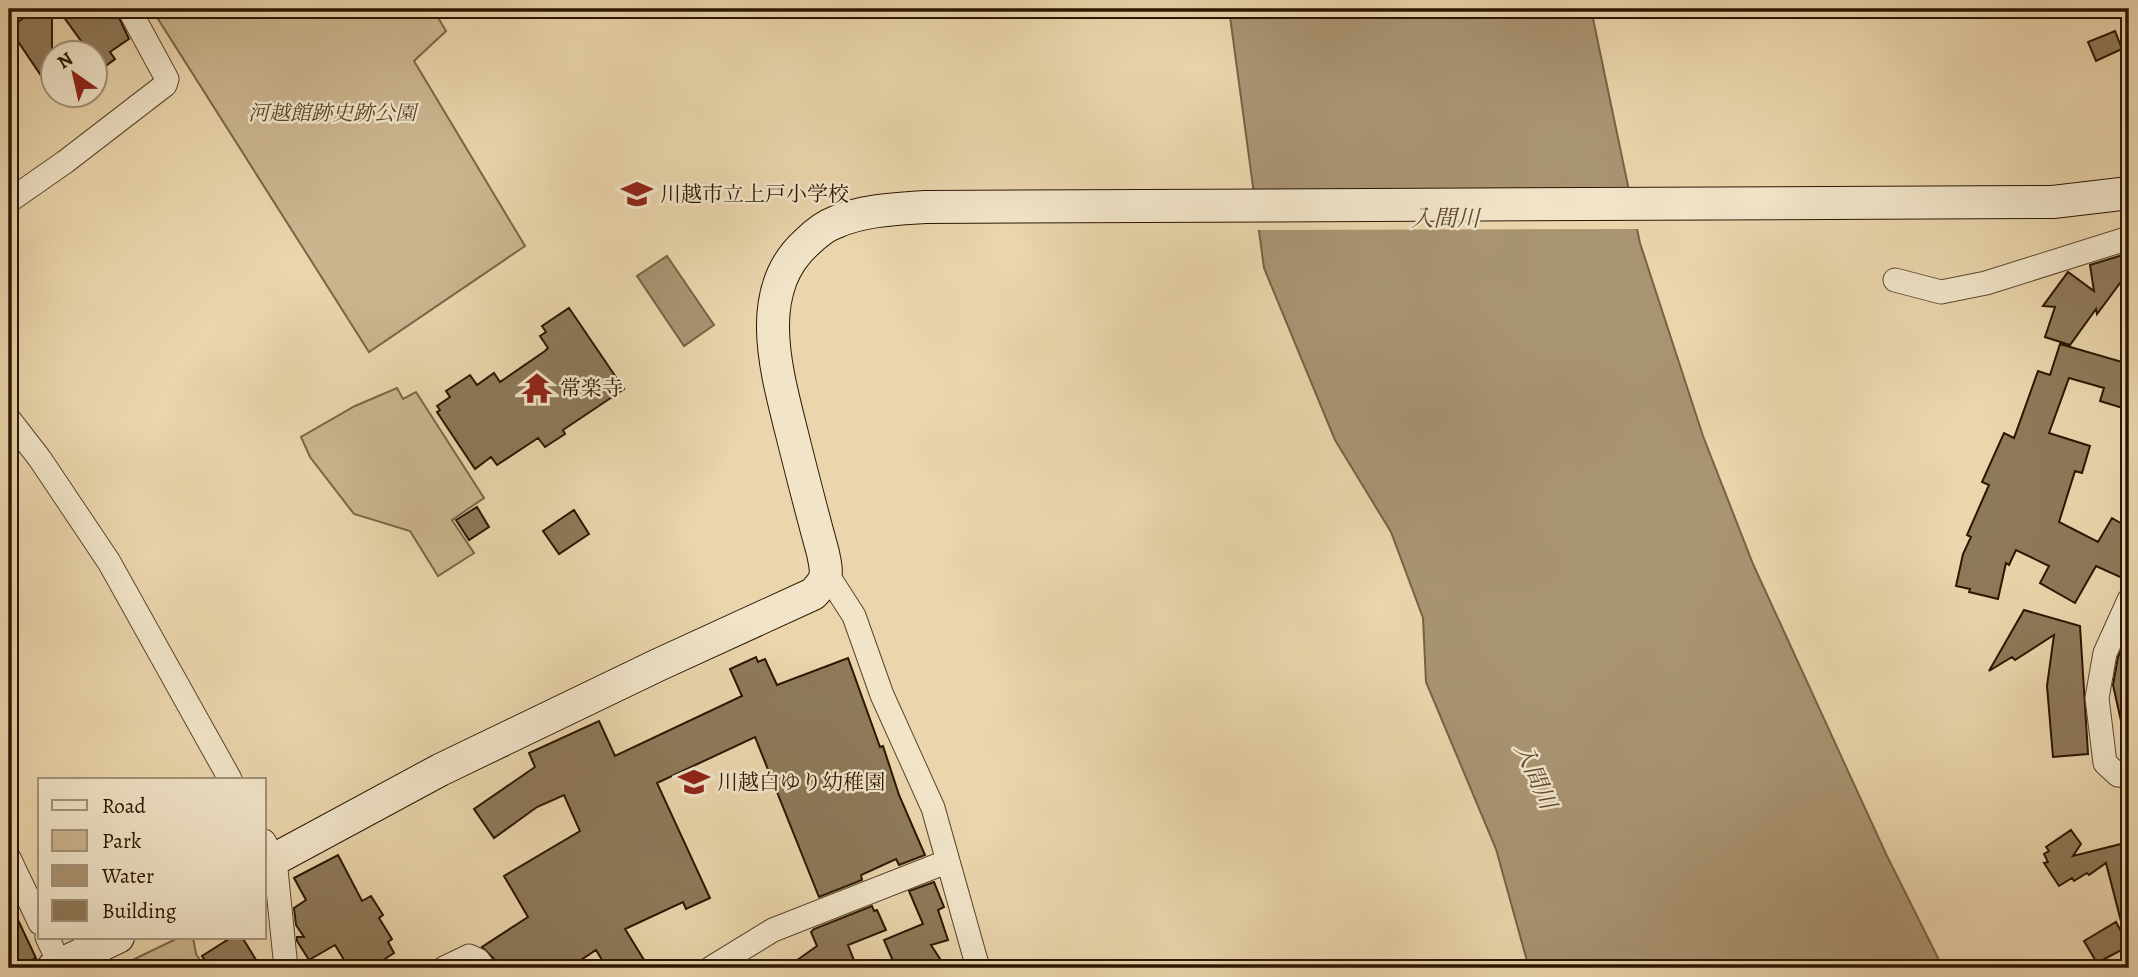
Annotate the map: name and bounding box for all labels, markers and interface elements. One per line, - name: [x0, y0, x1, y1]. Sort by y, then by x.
- north arrow: [38, 38, 108, 108]
- text: N: [52, 46, 78, 75]
- park label: 河越館跡史跡公園: [248, 99, 419, 127]
- school or university icon: 川越市立上戸小学校: [620, 177, 654, 211]
- place label: 川越市立上戸小学校: [660, 180, 849, 208]
- water label: 入間川: [1411, 203, 1483, 234]
- temple icon: 常楽寺: [520, 371, 554, 405]
- place label: 常楽寺: [560, 374, 623, 402]
- water label: 入間川: [1507, 738, 1565, 817]
- school or university icon: 川越白ゆり幼稚園: [677, 765, 711, 799]
- place label: 川越白ゆり幼稚園: [717, 768, 885, 796]
- legend: [38, 778, 266, 939]
- text: Road: [102, 792, 146, 820]
- text: Park: [102, 827, 142, 855]
- text: Water: [101, 862, 154, 890]
- text: Building: [102, 897, 177, 925]

